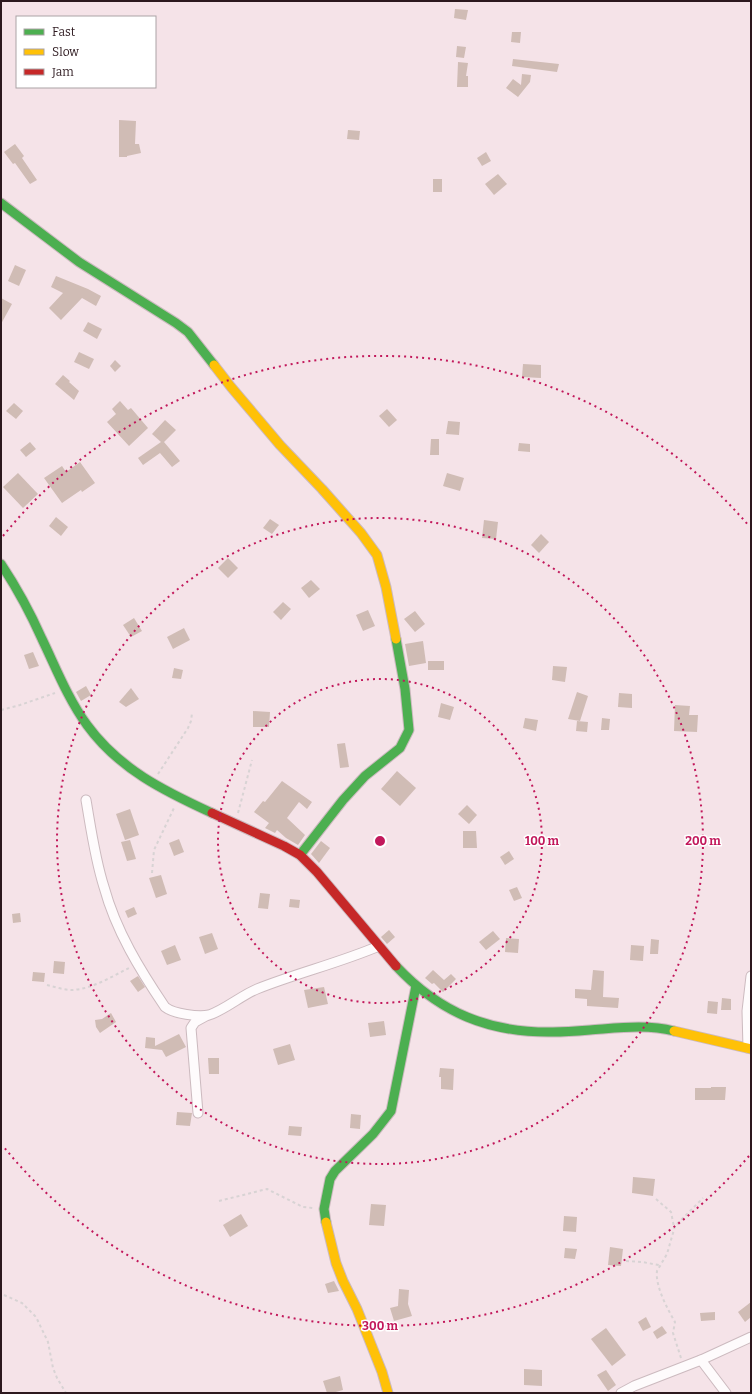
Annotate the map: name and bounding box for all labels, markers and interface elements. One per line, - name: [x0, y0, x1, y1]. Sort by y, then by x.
- legend: [16, 16, 156, 88]
- text: Fast: [52, 25, 76, 39]
- text: Slow: [52, 45, 79, 59]
- text: Jam: [51, 65, 74, 79]
- centre of rings: [373, 834, 387, 848]
- text: 100 m: [525, 834, 560, 848]
- text: 200 m: [685, 834, 721, 848]
- text: 300 m: [362, 1319, 398, 1333]

